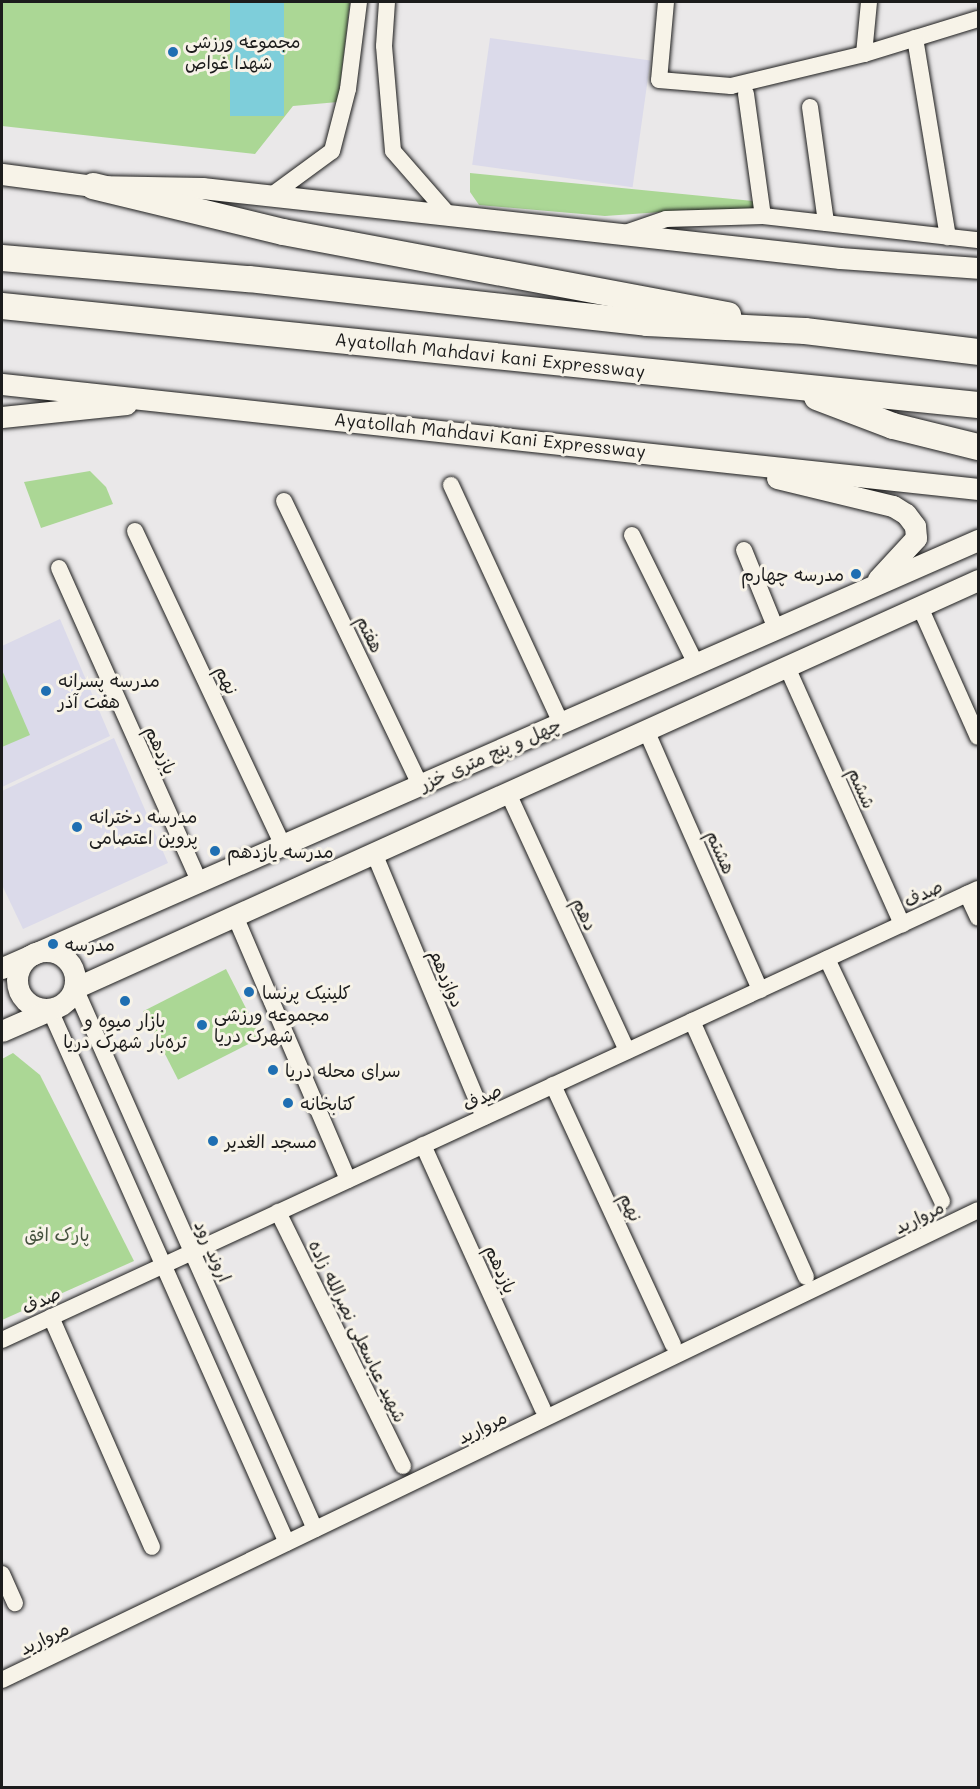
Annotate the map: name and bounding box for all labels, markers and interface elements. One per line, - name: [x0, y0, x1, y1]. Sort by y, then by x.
- place label: مجموعه ورزشی شهدا غواص: [185, 31, 301, 74]
- marker: مجموعه ورزشی شهدا غواص: [166, 45, 180, 59]
- street label: Ayatollah Mahdavi kani Expressway: [334, 328, 646, 382]
- street label: Ayatollah Mahdavi Kani Expressway: [333, 408, 647, 462]
- place label: مدرسه چهارم: [741, 563, 844, 585]
- marker: مدرسه چهارم: [849, 567, 863, 581]
- street label: هفتم: [352, 612, 388, 656]
- street label: نهم: [211, 662, 243, 698]
- place label: مدرسه پسرانه هفت آذر: [58, 670, 160, 712]
- marker: مدرسه پسرانه هفت آذر: [39, 684, 53, 698]
- street label: چهل و پنج متری خزر: [416, 713, 564, 795]
- street label: یازدهم: [141, 722, 181, 778]
- street label: ششم: [843, 764, 881, 812]
- place label: مدرسه دخترانه پروین اعتصامی: [89, 806, 198, 848]
- marker: مدرسه دخترانه پروین اعتصامی: [70, 820, 84, 834]
- street label: هشتم: [702, 827, 740, 877]
- place label: مدرسه یازدهم: [227, 840, 333, 862]
- marker: مدرسه یازدهم: [208, 844, 222, 858]
- street label: صدف: [900, 875, 946, 911]
- street label: دهم: [568, 894, 602, 934]
- place label: مدرسه: [65, 933, 115, 955]
- marker: مدرسه: [46, 937, 60, 951]
- street label: دوازدهم: [425, 946, 469, 1010]
- place label: کلینیک پرنسا: [262, 981, 351, 1003]
- marker: کلینیک پرنسا: [240, 983, 258, 1001]
- marker: بازار میوه و تره‌بار شهرک دریا: [118, 994, 132, 1008]
- place label: مجموعه ورزشی شهرک دریا: [214, 1004, 330, 1046]
- place label: بازار میوه و تره‌بار شهرک دریا: [63, 1010, 187, 1052]
- marker: مجموعه ورزشی شهرک دریا: [195, 1018, 209, 1032]
- place label: سرای محله دریا: [285, 1059, 401, 1081]
- marker: سرای محله دریا: [266, 1063, 280, 1077]
- street label: صدف: [459, 1079, 505, 1115]
- place label: کتابخانه: [300, 1092, 355, 1114]
- marker: کتابخانه: [281, 1096, 295, 1110]
- place label: مسجد الغدیر: [225, 1130, 317, 1152]
- marker: مسجد الغدیر: [206, 1134, 220, 1148]
- street label: نهم: [615, 1189, 647, 1225]
- street label: مروارید: [891, 1196, 947, 1238]
- street label: اروند رود: [190, 1217, 236, 1285]
- park label: پارک افق: [24, 1223, 90, 1245]
- street label: شهید عباسعلی نصرالله زاده: [304, 1236, 412, 1426]
- street label: یازدهم: [481, 1241, 521, 1297]
- street label: صدف: [18, 1282, 64, 1318]
- street label: مروارید: [454, 1406, 510, 1448]
- street label: مروارید: [16, 1617, 72, 1659]

